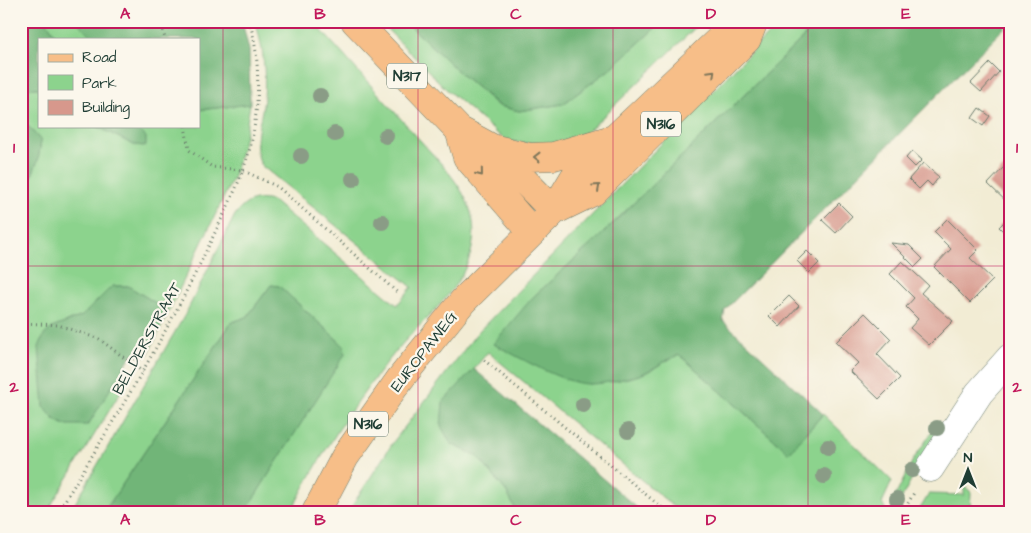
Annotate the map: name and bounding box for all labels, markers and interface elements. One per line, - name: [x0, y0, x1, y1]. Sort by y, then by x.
- text: A: [120, 3, 131, 25]
- text: B: [314, 3, 326, 25]
- text: C: [510, 3, 522, 25]
- text: D: [706, 3, 717, 25]
- text: E: [901, 3, 911, 25]
- legend: [38, 38, 200, 128]
- text: Road: [82, 47, 117, 68]
- road number: N317: [387, 64, 427, 88]
- one-way arrow: [707, 70, 716, 79]
- text: Park: [82, 73, 117, 94]
- text: Building: [82, 97, 130, 119]
- road number: N316: [641, 112, 681, 136]
- text: 1: [13, 137, 16, 159]
- text: 1: [1016, 137, 1019, 159]
- one-way arrow: [532, 151, 540, 162]
- one-way arrow: [475, 167, 483, 176]
- one-way arrow: [591, 184, 600, 193]
- street label: BELDERSTRAAT: [107, 278, 187, 399]
- street label: EUROPAWEG: [385, 307, 462, 396]
- text: 2: [8, 376, 19, 398]
- text: 2: [1011, 376, 1022, 398]
- road number: N316: [348, 412, 388, 436]
- north arrow: [944, 446, 994, 496]
- text: N: [964, 448, 973, 468]
- text: A: [120, 509, 131, 531]
- text: B: [314, 509, 326, 531]
- text: C: [510, 509, 522, 531]
- text: D: [706, 509, 717, 531]
- text: E: [901, 509, 911, 531]

